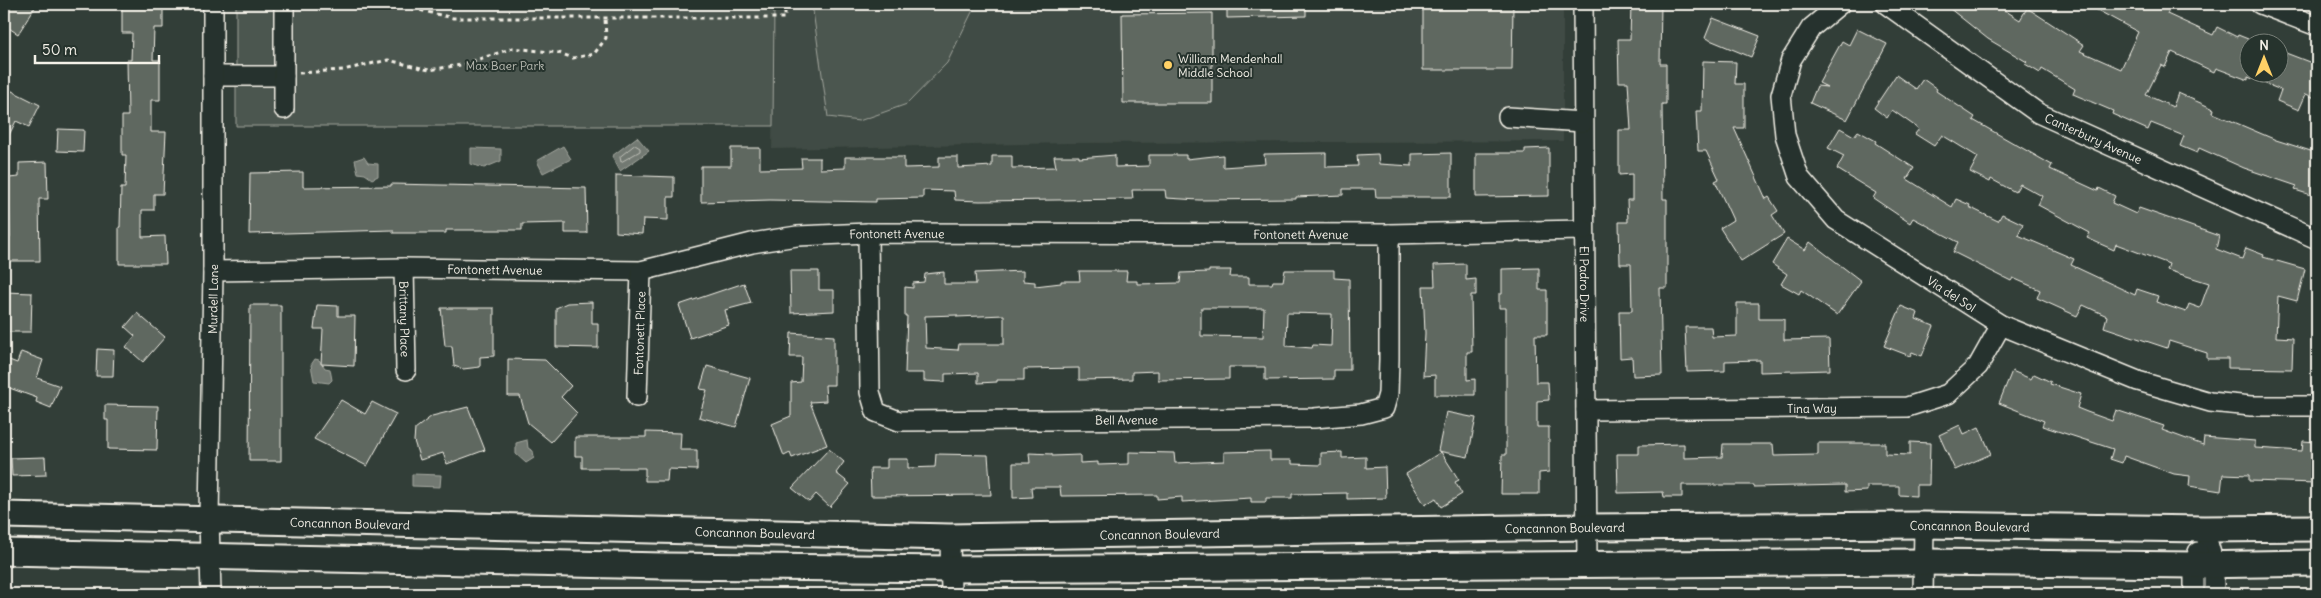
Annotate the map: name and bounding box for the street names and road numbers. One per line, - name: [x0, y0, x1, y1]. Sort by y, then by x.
- street label: Canterbury Avenue: [2042, 110, 2145, 167]
- street label: Fontonett Avenue: [849, 225, 945, 241]
- street label: Fontonett Avenue: [1253, 226, 1349, 241]
- street label: El Padro Drive: [1577, 246, 1593, 322]
- street label: Fontonett Avenue: [447, 261, 543, 277]
- street label: Murdell Lane: [204, 264, 221, 334]
- street label: Via del Sol: [1924, 272, 1979, 315]
- street label: Brittany Place: [397, 281, 413, 357]
- street label: Fontonett Place: [630, 291, 648, 375]
- street label: Tina Way: [1787, 400, 1837, 416]
- street label: Bell Avenue: [1095, 412, 1158, 427]
- street label: Concannon Boulevard: [290, 514, 410, 532]
- street label: Concannon Boulevard: [1910, 517, 2030, 534]
- street label: Concannon Boulevard: [1505, 519, 1625, 536]
- street label: Concannon Boulevard: [695, 524, 815, 541]
- street label: Concannon Boulevard: [1100, 525, 1220, 542]

